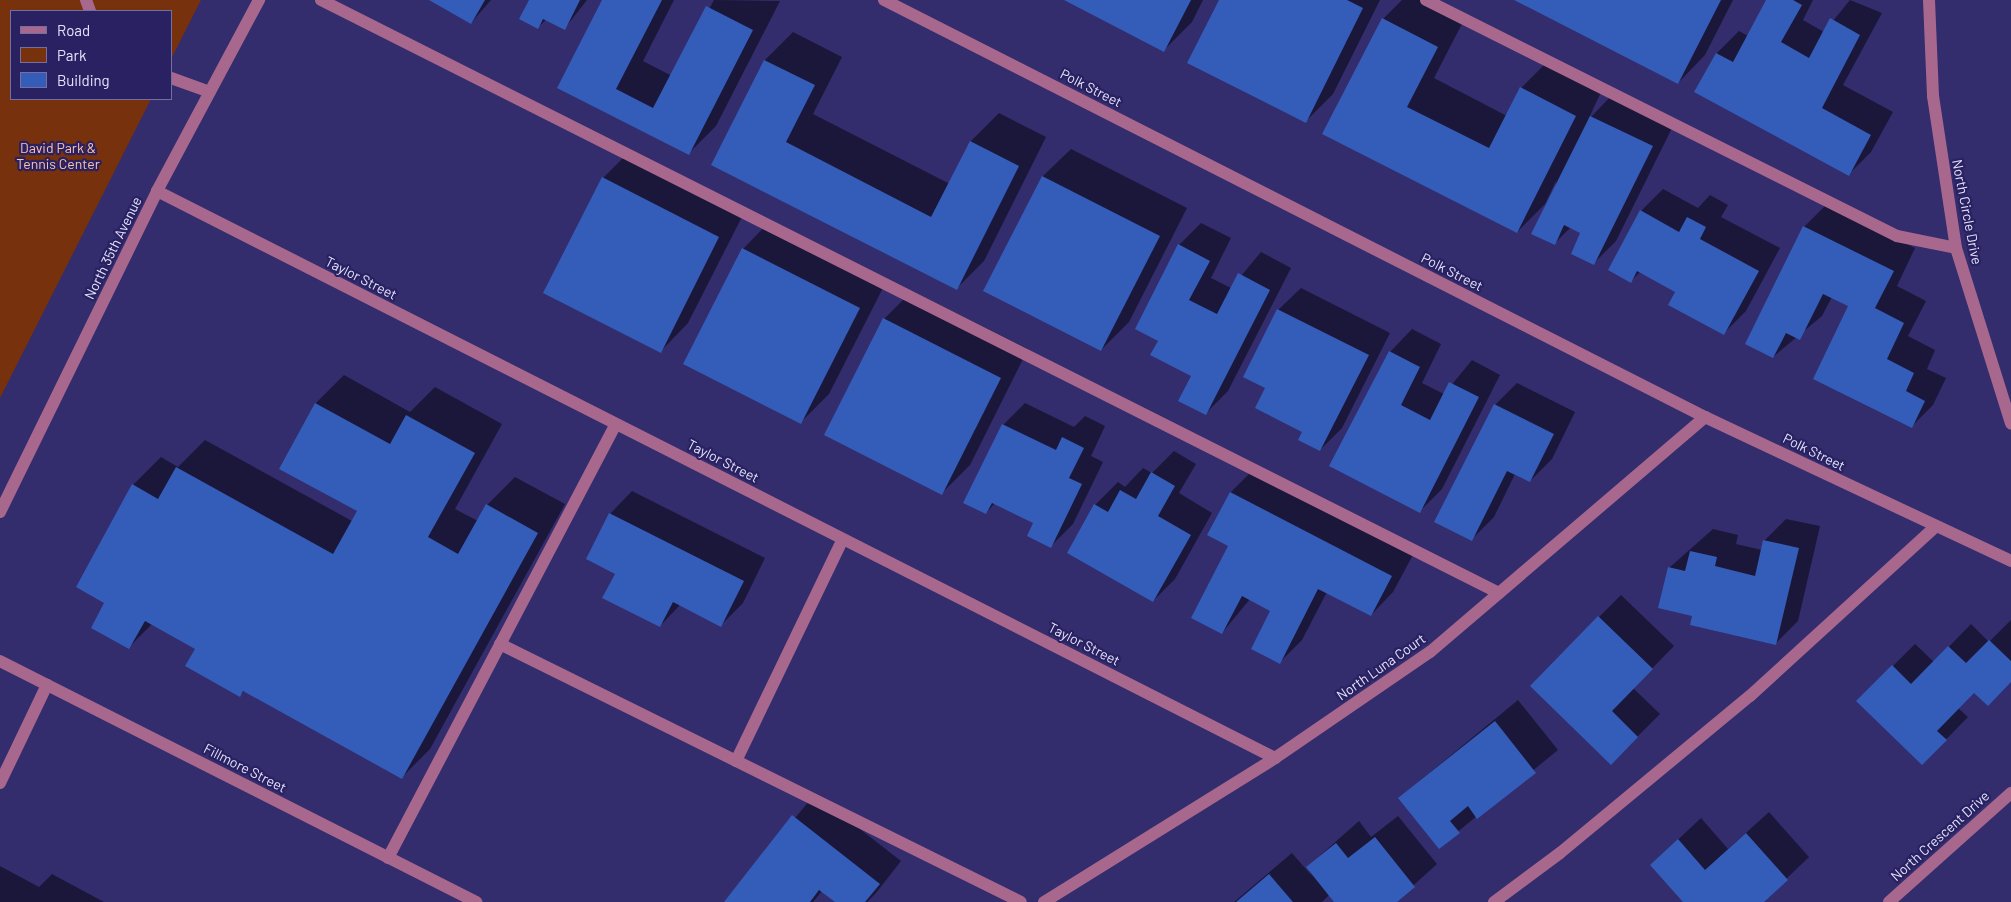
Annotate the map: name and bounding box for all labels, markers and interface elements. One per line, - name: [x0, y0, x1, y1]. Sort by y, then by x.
- legend: [10, 10, 172, 100]
- text: Road: [57, 21, 90, 39]
- text: Park: [57, 46, 86, 64]
- street label: Polk Street: [1057, 65, 1125, 111]
- text: Building: [57, 71, 110, 89]
- park label: David Park & Tennis Center: [16, 140, 100, 172]
- street label: North Circle Drive: [1949, 158, 1985, 266]
- street label: North 35th Avenue: [81, 194, 145, 302]
- street label: Polk Street: [1418, 249, 1486, 295]
- street label: Taylor Street: [322, 253, 400, 303]
- street label: Polk Street: [1780, 430, 1848, 474]
- street label: Taylor Street: [684, 436, 762, 486]
- street label: Taylor Street: [1045, 619, 1123, 669]
- street label: North Luna Court: [1333, 630, 1429, 704]
- street label: Fillmore Street: [201, 740, 289, 796]
- street label: North Crescent Drive: [1887, 787, 1993, 885]

